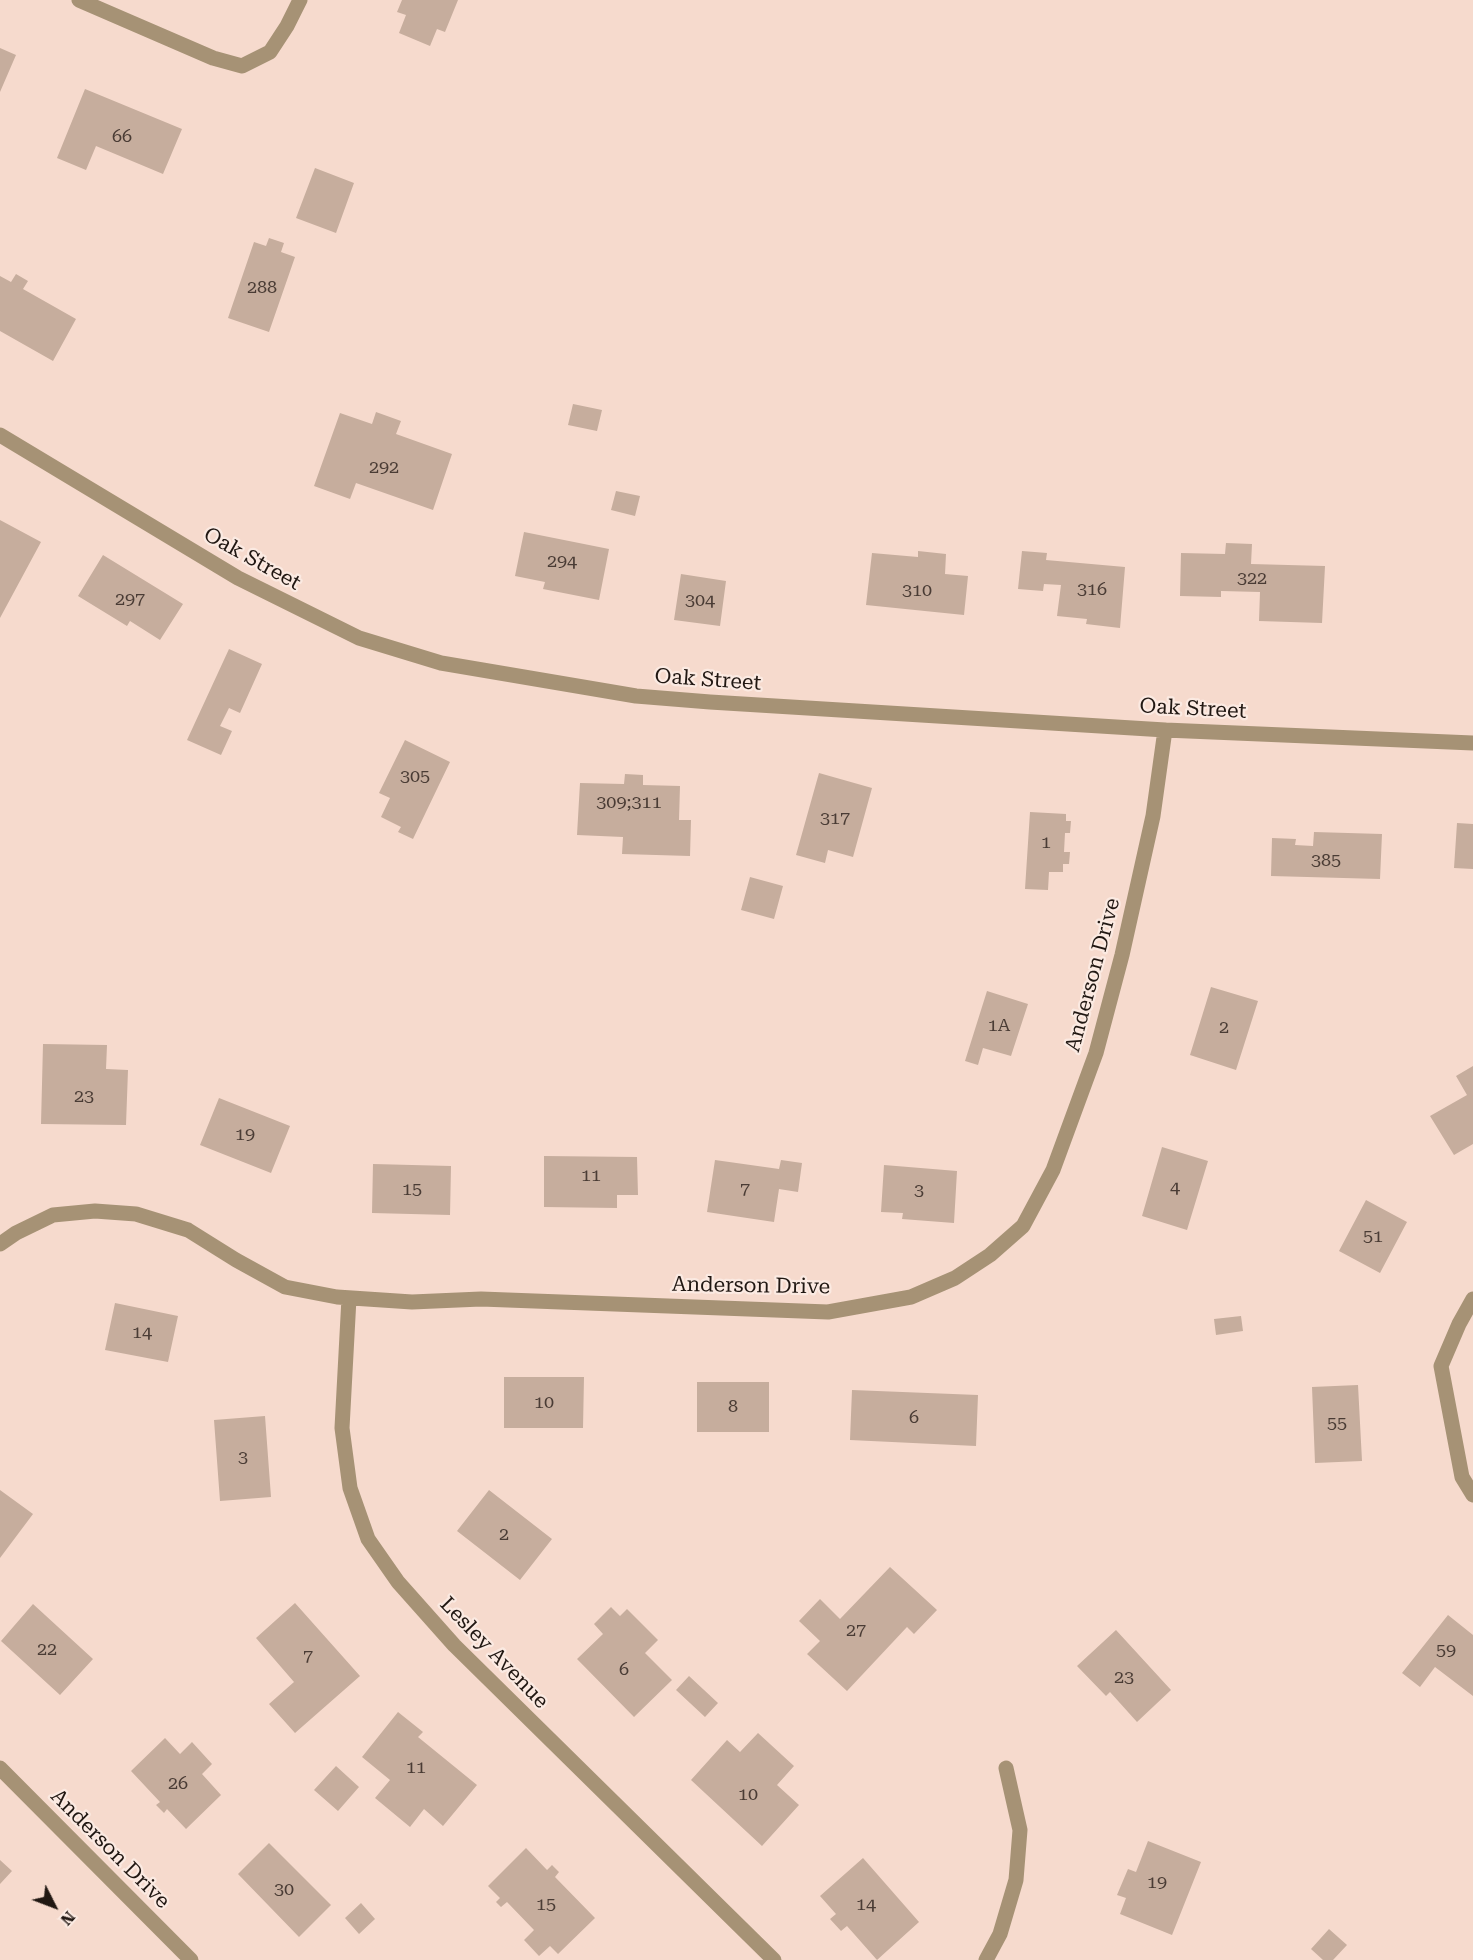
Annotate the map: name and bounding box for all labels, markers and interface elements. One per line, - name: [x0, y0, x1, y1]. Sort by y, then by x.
- house number: 66: [112, 126, 132, 148]
- house number: 288: [247, 277, 277, 299]
- house number: 292: [369, 457, 399, 479]
- street label: Oak Street: [199, 522, 305, 596]
- house number: 294: [547, 551, 577, 573]
- house number: 322: [1237, 568, 1267, 590]
- house number: 316: [1077, 579, 1107, 601]
- house number: 310: [902, 580, 932, 602]
- house number: 297: [115, 589, 145, 611]
- house number: 304: [685, 590, 715, 612]
- street label: Oak Street: [654, 664, 762, 696]
- street label: Oak Street: [1139, 694, 1247, 724]
- house number: 305: [400, 766, 430, 788]
- house number: 309;311: [596, 792, 662, 814]
- house number: 317: [820, 808, 850, 830]
- house number: 1: [1041, 832, 1051, 854]
- house number: 385: [1311, 850, 1341, 872]
- street label: Anderson Drive: [1060, 895, 1126, 1055]
- house number: 1A: [988, 1015, 1010, 1037]
- house number: 2: [1219, 1017, 1229, 1039]
- house number: 23: [74, 1086, 94, 1108]
- house number: 19: [235, 1124, 255, 1146]
- house number: 11: [581, 1165, 601, 1187]
- house number: 4: [1170, 1177, 1180, 1199]
- house number: 15: [402, 1179, 422, 1201]
- house number: 7: [740, 1179, 750, 1201]
- house number: 3: [914, 1180, 924, 1202]
- house number: 51: [1363, 1226, 1383, 1248]
- street label: Anderson Drive: [672, 1272, 830, 1300]
- house number: 14: [132, 1322, 152, 1344]
- house number: 10: [534, 1392, 554, 1414]
- house number: 8: [728, 1396, 738, 1418]
- house number: 6: [909, 1407, 919, 1429]
- house number: 55: [1327, 1413, 1347, 1435]
- house number: 3: [238, 1447, 248, 1469]
- house number: 2: [499, 1524, 509, 1546]
- street label: Lesley Avenue: [434, 1592, 554, 1714]
- house number: 27: [846, 1620, 866, 1642]
- house number: 22: [37, 1639, 57, 1661]
- house number: 59: [1436, 1640, 1456, 1662]
- house number: 7: [303, 1646, 313, 1668]
- house number: 6: [619, 1659, 629, 1681]
- house number: 23: [1114, 1667, 1134, 1689]
- house number: 11: [406, 1757, 426, 1779]
- house number: 26: [168, 1773, 188, 1795]
- street label: Anderson Drive: [45, 1784, 175, 1914]
- house number: 10: [738, 1784, 758, 1806]
- house number: 19: [1147, 1872, 1167, 1894]
- north arrow: [24, 1876, 84, 1936]
- house number: 30: [274, 1879, 294, 1901]
- house number: 15: [536, 1894, 556, 1916]
- house number: 14: [856, 1894, 876, 1916]
- text: N: [57, 1907, 79, 1929]

